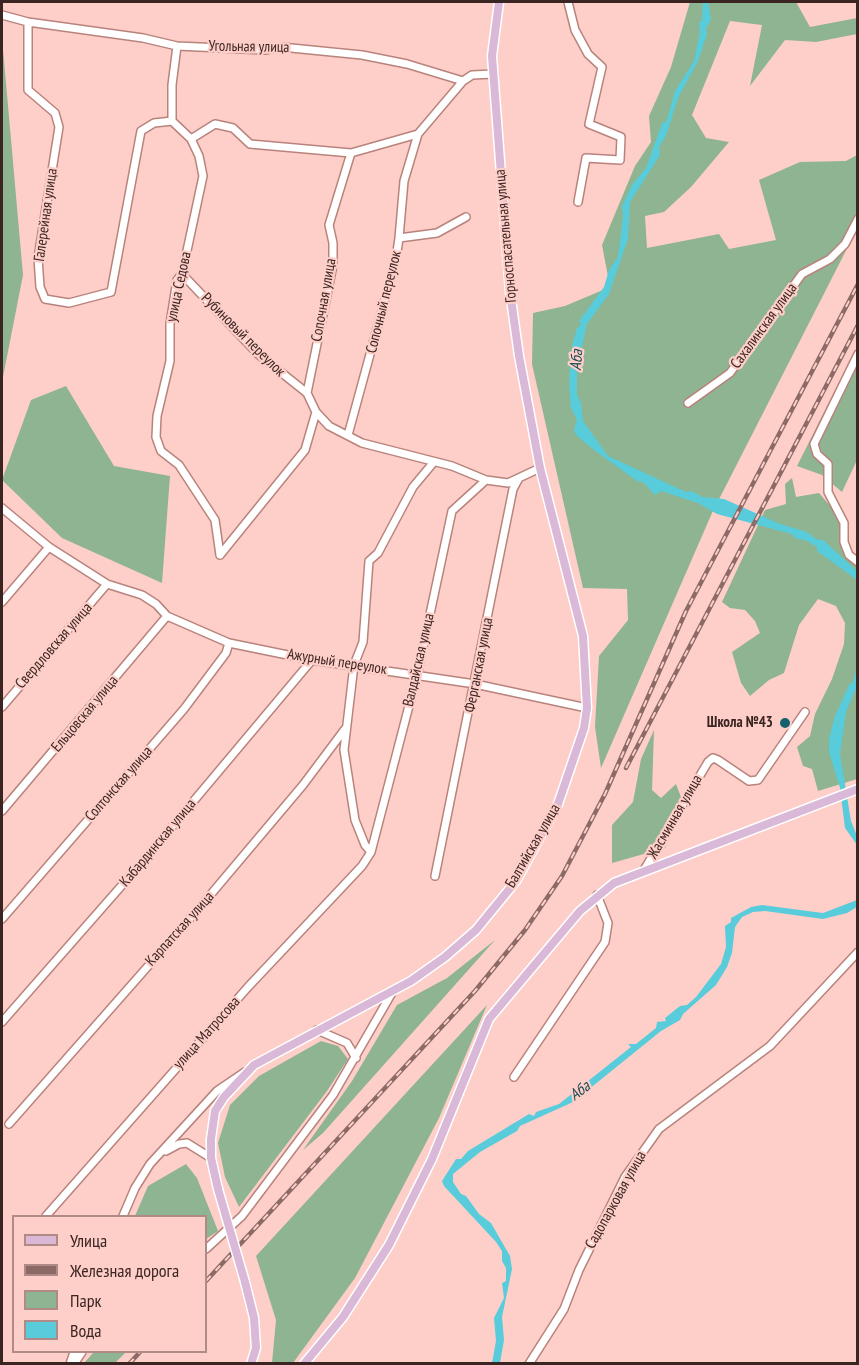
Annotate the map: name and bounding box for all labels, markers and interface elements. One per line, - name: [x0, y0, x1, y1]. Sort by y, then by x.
- street label: Угольная улица: [208, 37, 290, 57]
- street label: Галерейная улица: [31, 167, 61, 263]
- street label: Горноспасательная улица: [491, 169, 521, 303]
- street label: Сопочный переулок: [363, 249, 405, 355]
- street label: улица Седова: [163, 250, 195, 324]
- street label: Сопочная улица: [308, 257, 340, 343]
- street label: Сахалинская улица: [727, 280, 801, 372]
- street label: Рубиновый переулок: [197, 289, 289, 381]
- water label: Аба: [567, 349, 587, 371]
- street label: Свердловская улица: [12, 599, 96, 693]
- street label: Валдайская улица: [400, 612, 438, 708]
- street label: Ферганская улица: [461, 616, 497, 714]
- street label: Ажурный переулок: [286, 645, 388, 679]
- street label: Ельцовская улица: [48, 672, 122, 756]
- place label: Школа №43: [707, 714, 773, 732]
- marker: Школа №43: [778, 716, 792, 730]
- street label: Солтонская улица: [82, 743, 156, 825]
- street label: Жасминная улица: [644, 772, 706, 862]
- street label: Кабардинская улица: [116, 795, 200, 891]
- street label: Балтийская улица: [502, 801, 564, 891]
- street label: Карпатская улица: [142, 888, 218, 970]
- street label: улица Матросова: [170, 993, 244, 1073]
- water label: Аба: [566, 1077, 594, 1105]
- street label: Садопарковая улица: [582, 1148, 650, 1252]
- legend: [12, 1215, 207, 1353]
- text: Улица: [70, 1229, 107, 1252]
- text: Железная дорога: [70, 1259, 179, 1282]
- text: Парк: [70, 1289, 101, 1312]
- text: Вода: [70, 1319, 101, 1342]

